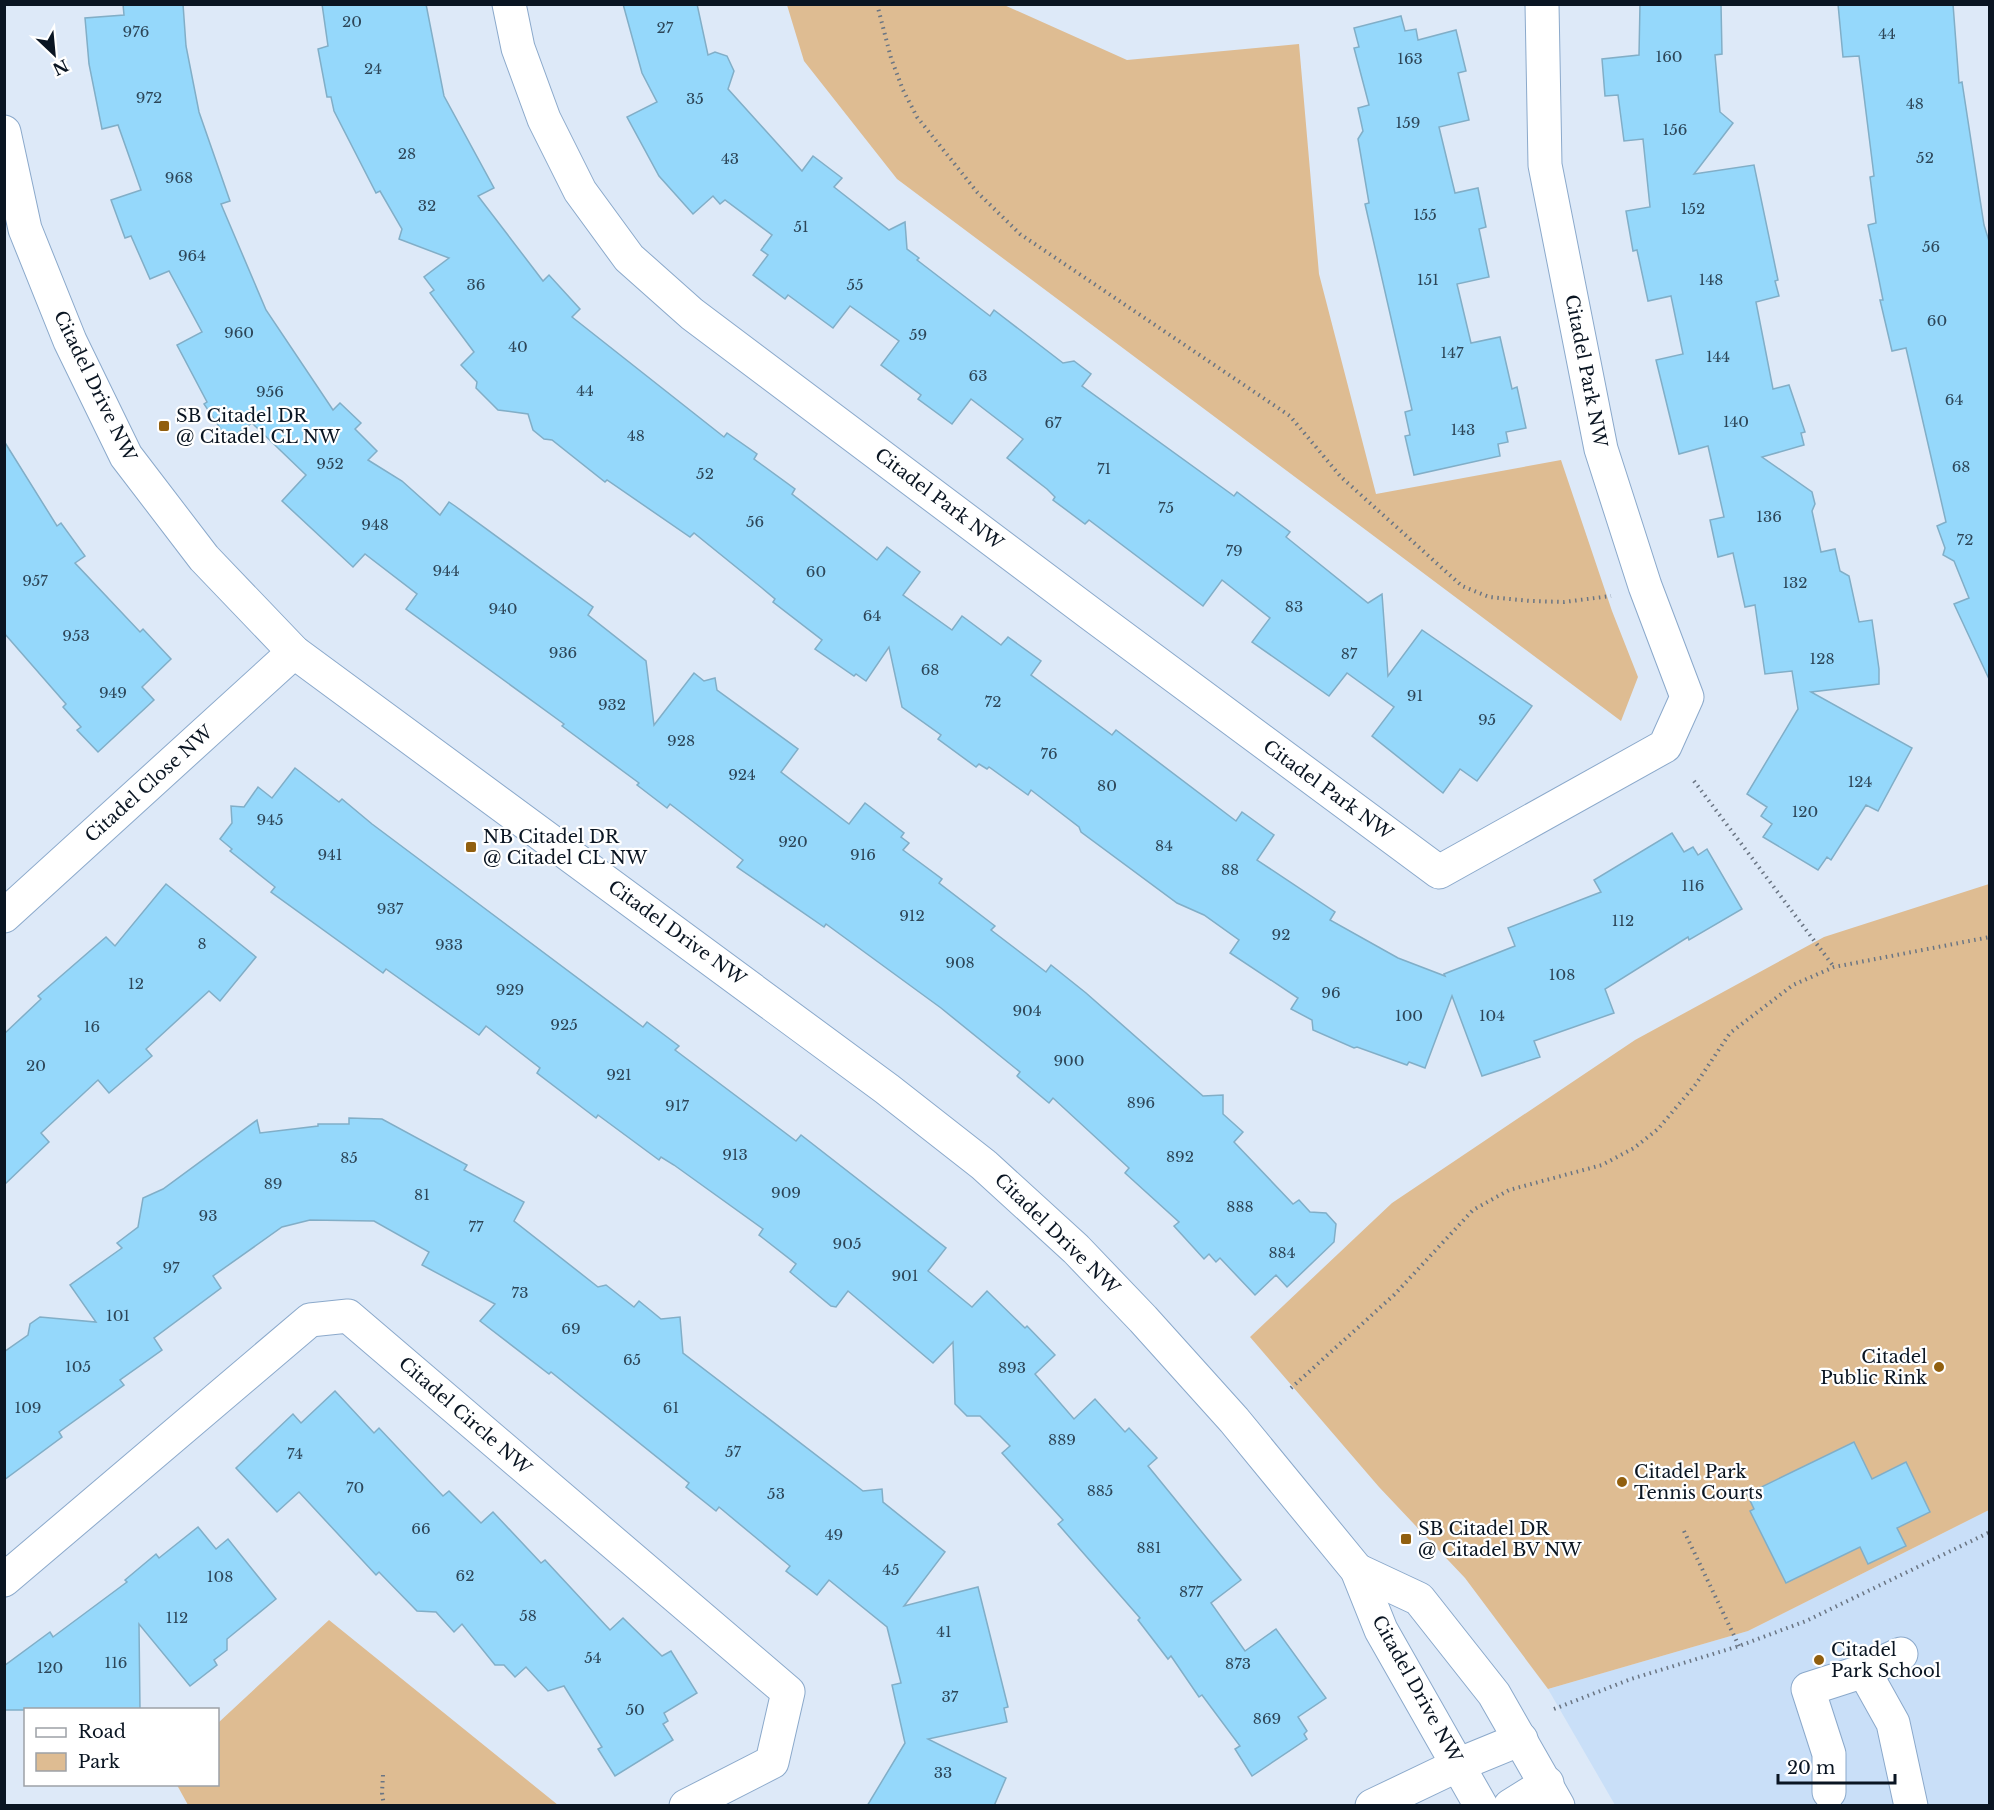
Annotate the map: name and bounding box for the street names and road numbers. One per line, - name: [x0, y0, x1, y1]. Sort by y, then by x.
- street label: Citadel Park NW: [1560, 293, 1612, 450]
- street label: Citadel Drive NW: [49, 307, 141, 466]
- street label: Citadel Park NW: [871, 444, 1008, 555]
- street label: Citadel Close NW: [81, 720, 218, 847]
- street label: Citadel Park NW: [1259, 736, 1398, 845]
- street label: Citadel Drive NW: [604, 876, 751, 991]
- street label: Citadel Drive NW: [990, 1169, 1125, 1300]
- street label: Citadel Circle NW: [394, 1353, 536, 1480]
- street label: Citadel Drive NW: [1367, 1612, 1467, 1767]

